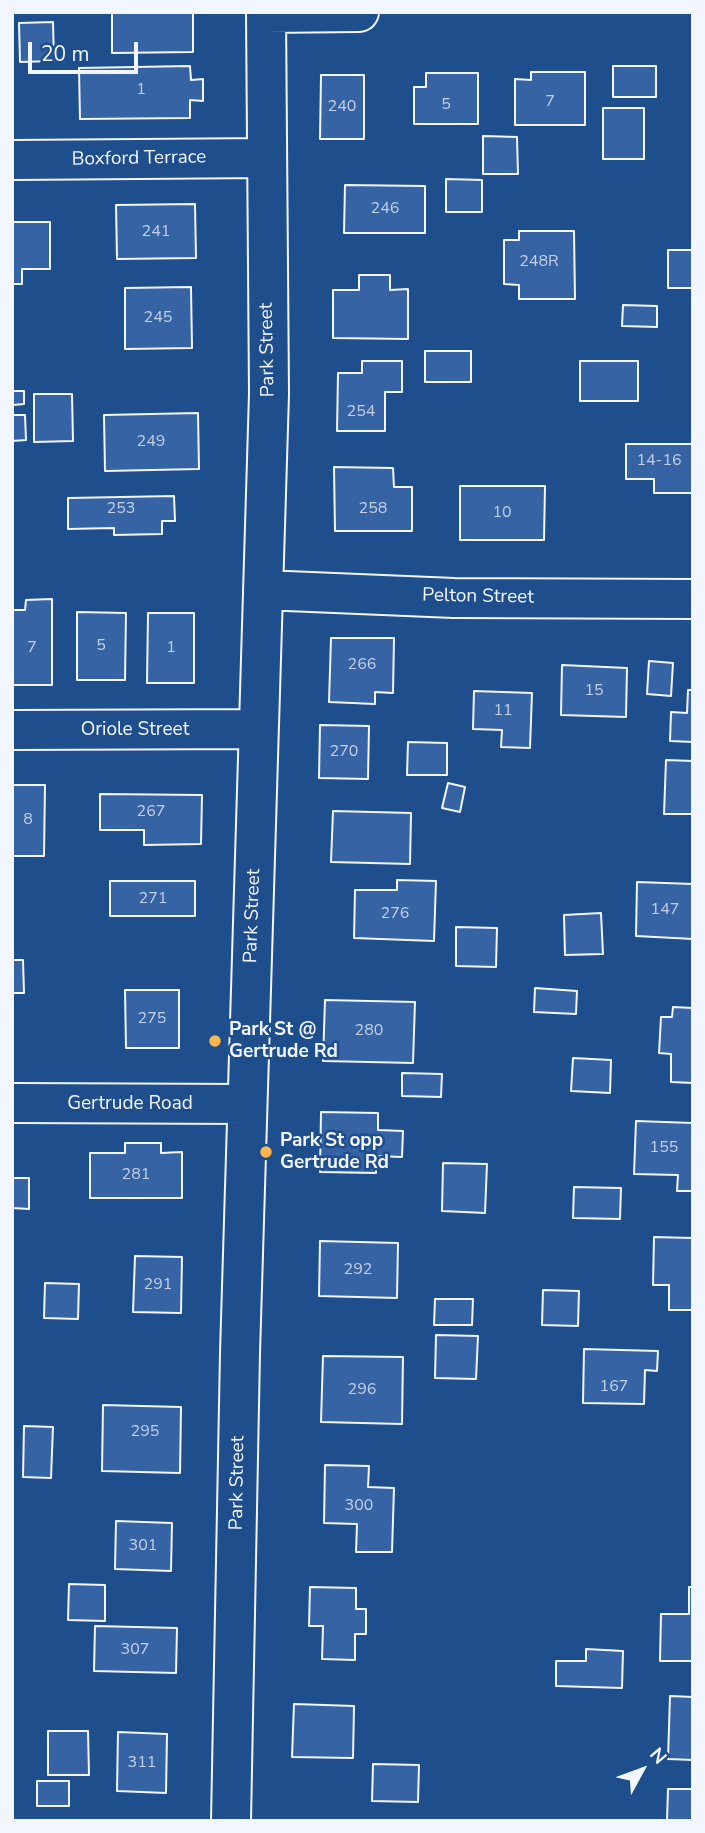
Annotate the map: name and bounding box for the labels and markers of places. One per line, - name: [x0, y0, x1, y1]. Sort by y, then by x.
- place label: Park St @ Gertrude Rd: [229, 1019, 338, 1063]
- marker: Park St @ Gertrude Rd: [207, 1033, 223, 1049]
- place label: Park St opp Gertrude Rd: [280, 1130, 389, 1174]
- marker: Park St opp Gertrude Rd: [258, 1144, 274, 1160]

